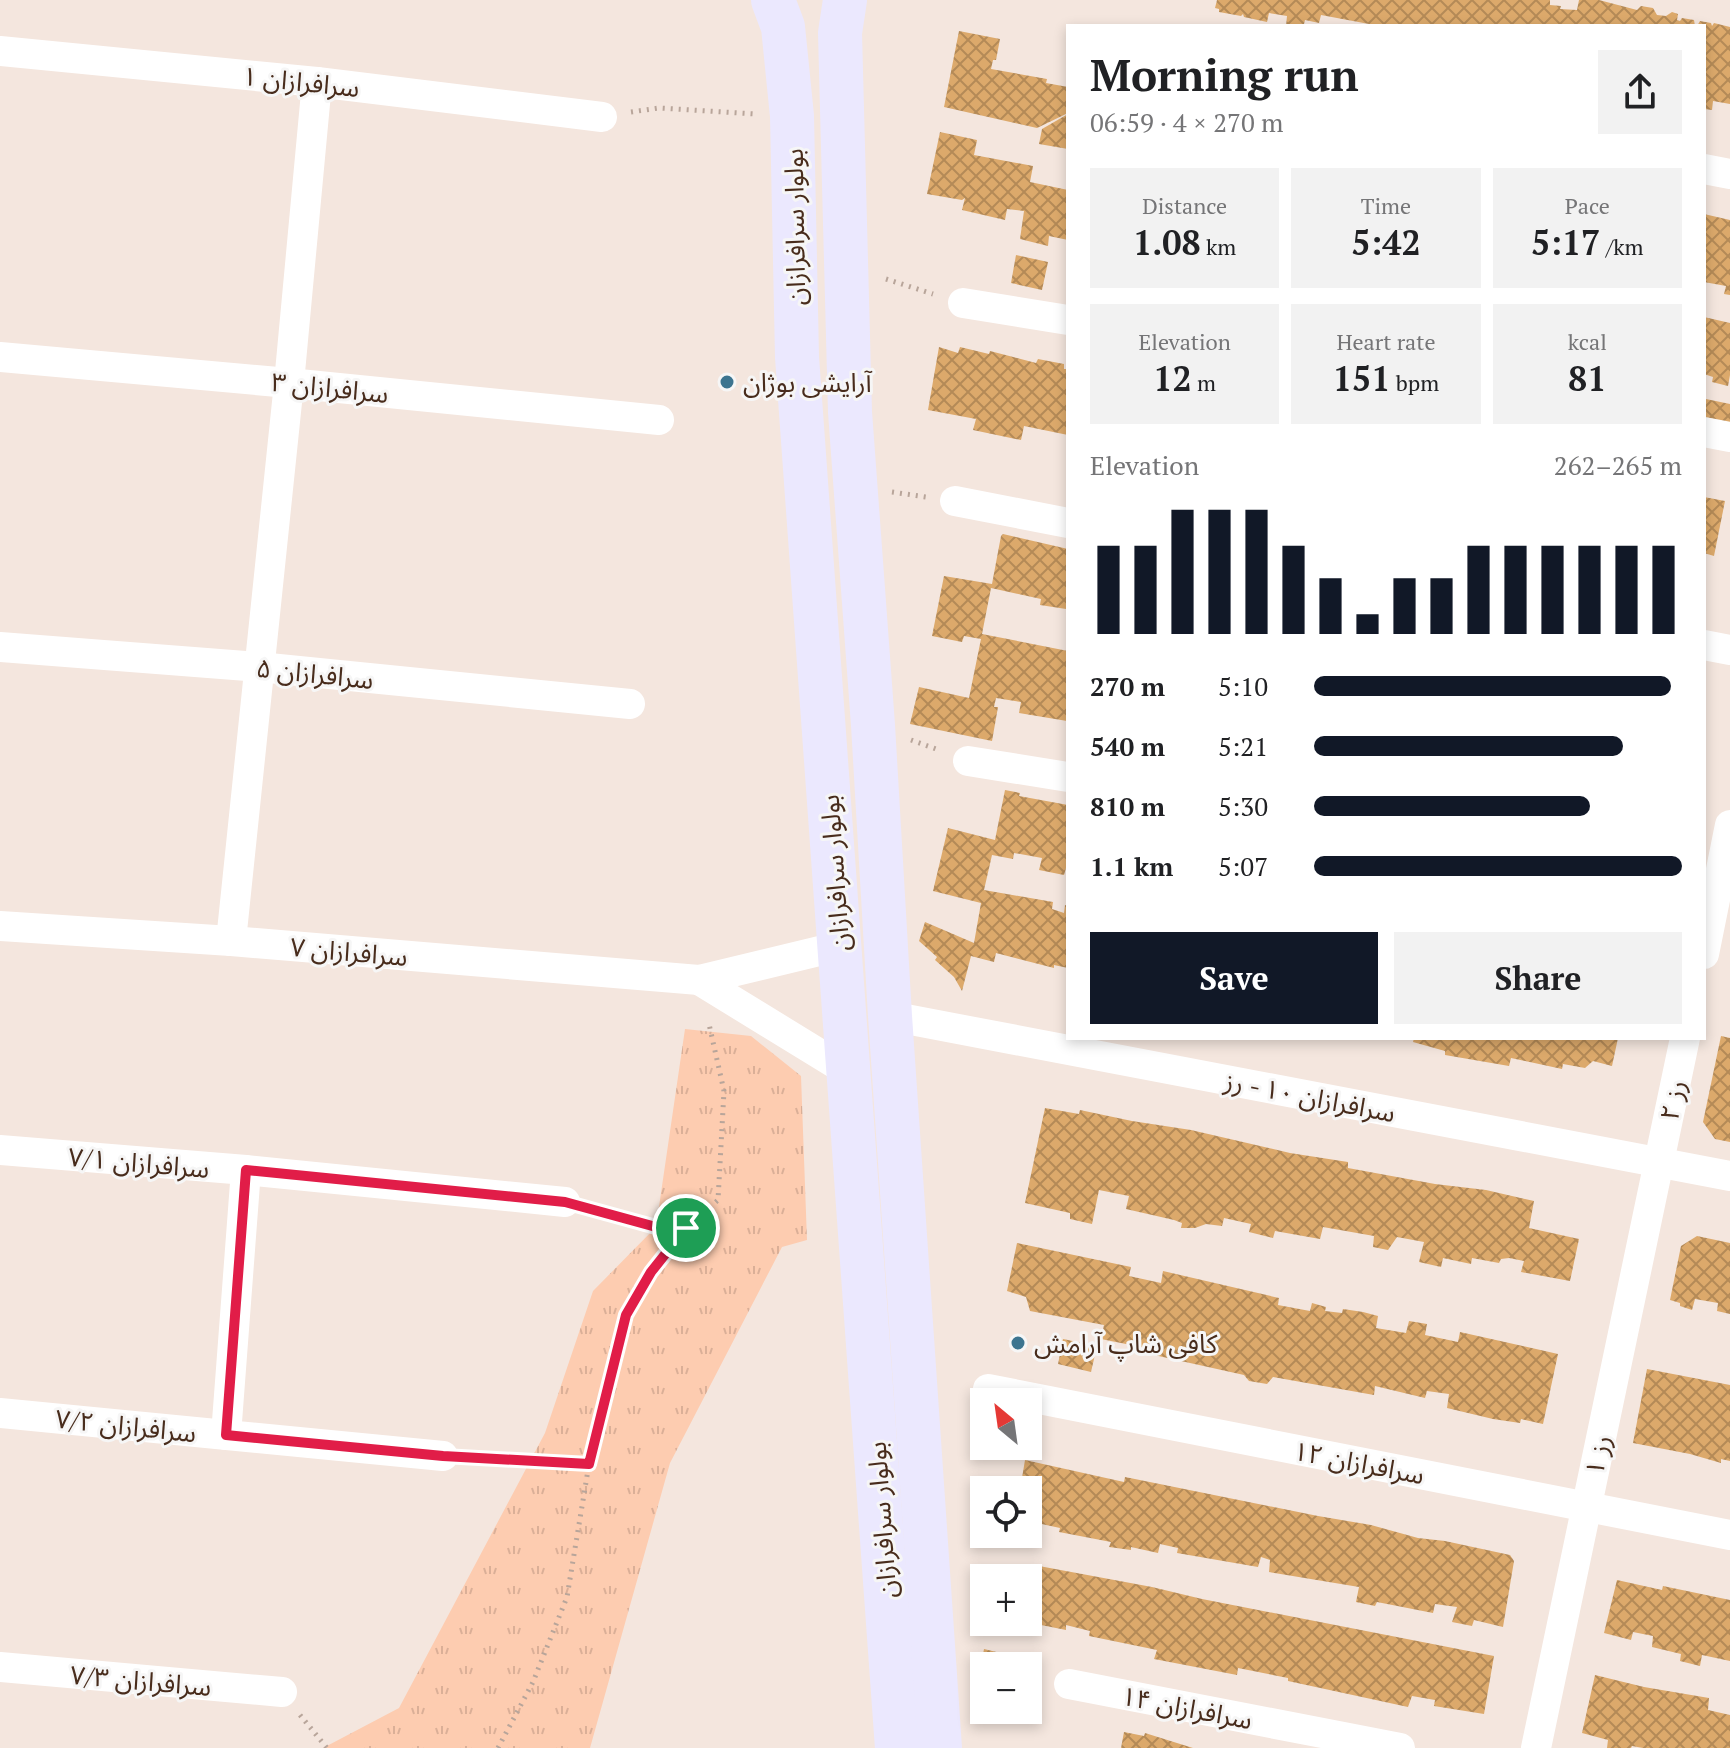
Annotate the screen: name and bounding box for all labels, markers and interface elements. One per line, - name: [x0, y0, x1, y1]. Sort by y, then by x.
- text: Morning run: [1090, 45, 1359, 104]
- button: share: [1598, 50, 1682, 134]
- street label: سرافرازان ۱: [241, 58, 361, 104]
- text: 06:59 · 4 × 270 m: [1090, 105, 1284, 139]
- street label: بولوار سرافرازان: [776, 148, 812, 306]
- text: Distance: [1142, 191, 1227, 220]
- text: Time: [1361, 191, 1411, 220]
- text: Pace: [1565, 191, 1610, 220]
- text: 1.08: [1133, 220, 1201, 265]
- text: 5:42: [1351, 220, 1421, 265]
- text: 5:17: [1531, 220, 1600, 265]
- text: km: [1201, 232, 1236, 261]
- text: /km: [1600, 232, 1644, 261]
- text: Elevation: [1138, 327, 1231, 356]
- text: Heart rate: [1337, 327, 1435, 356]
- text: kcal: [1568, 327, 1607, 356]
- text: 12: [1153, 356, 1192, 401]
- text: 151: [1333, 356, 1390, 401]
- text: 81: [1568, 356, 1607, 401]
- street label: سرافرازان ۳: [270, 364, 390, 410]
- place label: آرایشی بوژان: [743, 365, 873, 399]
- text: m: [1192, 368, 1216, 397]
- text: bpm: [1390, 368, 1439, 397]
- marker: آرایشی بوژان: [718, 373, 736, 391]
- text: Elevation: [1090, 448, 1199, 482]
- text: 262–265 m: [1554, 448, 1682, 482]
- street label: سرافرازان ۵: [255, 650, 375, 696]
- text: 270 m: [1090, 669, 1165, 703]
- text: 5:10: [1218, 669, 1268, 703]
- text: 540 m: [1090, 729, 1165, 763]
- text: 5:21: [1218, 729, 1268, 763]
- text: 810 m: [1090, 789, 1165, 823]
- text: 5:30: [1218, 789, 1268, 823]
- street label: بولوار سرافرازان: [812, 794, 856, 952]
- text: 1.1 km: [1090, 849, 1173, 883]
- text: 5:07: [1218, 849, 1268, 883]
- street label: سرافرازان ۷: [289, 929, 409, 973]
- button: Save: [1090, 932, 1378, 1024]
- button: Share: [1394, 932, 1682, 1024]
- street label: سرافرازان ۱۰ - رز: [1221, 1063, 1398, 1129]
- street label: رز ۲: [1651, 1077, 1693, 1123]
- street label: سرافرازان ۷/۱: [67, 1139, 211, 1185]
- pin: [652, 1194, 720, 1262]
- icon: arrive: [664, 1206, 708, 1250]
- place label: کافی شاپ آرامش: [1034, 1326, 1218, 1362]
- marker: کافی شاپ آرامش: [1009, 1334, 1027, 1352]
- north arrow: [970, 1388, 1042, 1460]
- map controls: [970, 1388, 1042, 1724]
- street label: سرافرازان ۷/۲: [54, 1401, 198, 1449]
- street label: رز ۱: [1576, 1432, 1618, 1478]
- street label: سرافرازان ۱۲: [1291, 1433, 1427, 1491]
- street label: بولوار سرافرازان: [859, 1441, 903, 1599]
- button: locate: [970, 1476, 1042, 1548]
- button: +: [970, 1564, 1042, 1636]
- button: −: [970, 1652, 1042, 1724]
- street label: سرافرازان ۷/۳: [69, 1657, 213, 1703]
- street label: سرافرازان ۱۴: [1119, 1678, 1255, 1736]

